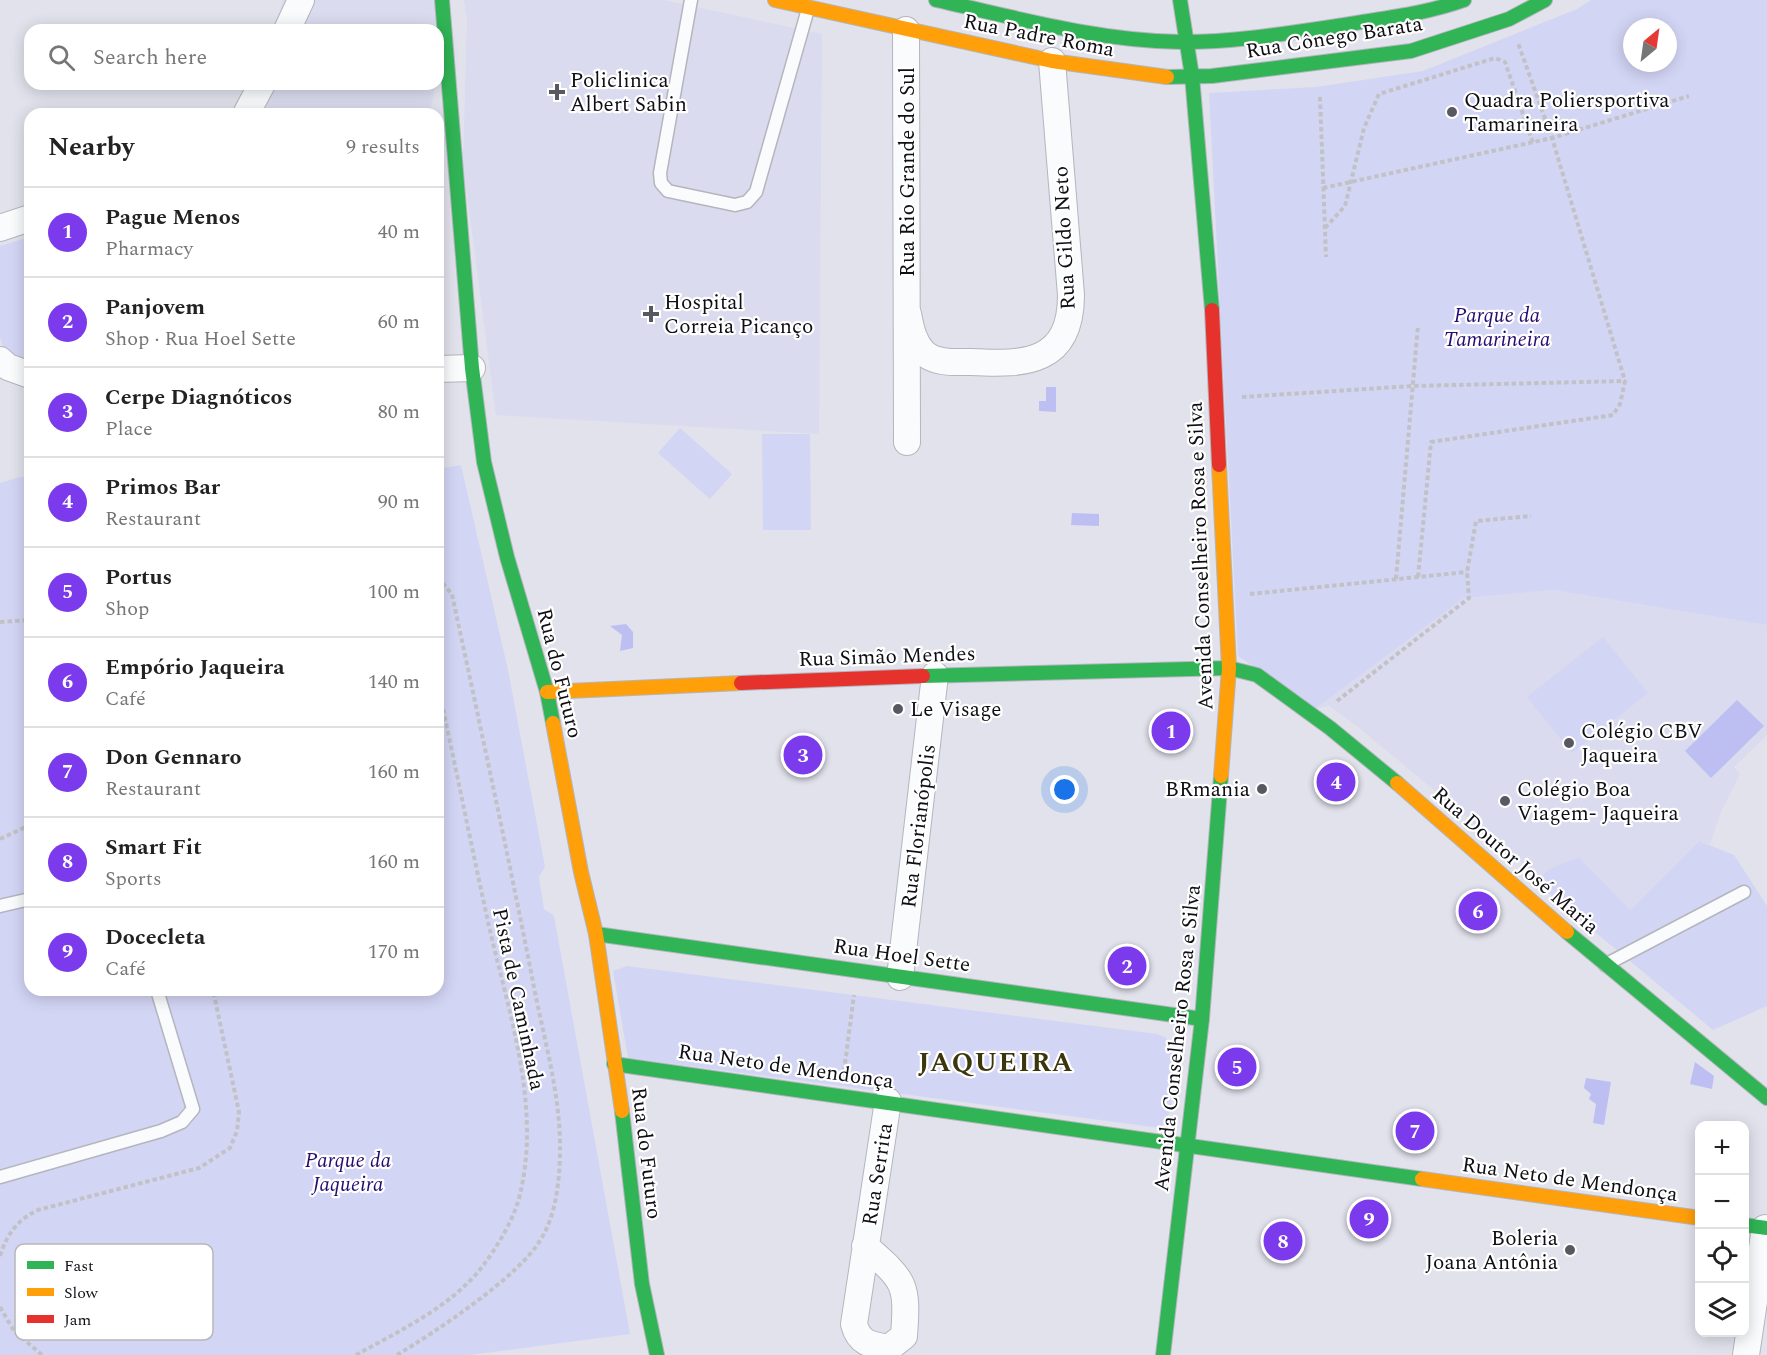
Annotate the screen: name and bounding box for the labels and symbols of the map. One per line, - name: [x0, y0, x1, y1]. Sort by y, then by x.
- street label: Rua Padre Roma: [960, 6, 1118, 66]
- street label: Rua Cônego Barata: [1243, 8, 1426, 68]
- north arrow: [1623, 18, 1677, 72]
- place label: Policlinica Albert Sabin: [570, 65, 687, 121]
- street label: Rua Rio Grande do Sul: [892, 67, 924, 277]
- marker: Policlinica Albert Sabin: [548, 83, 566, 101]
- place label: Quadra Poliersportiva Tamarineira: [1464, 85, 1670, 141]
- marker: Quadra Poliersportiva Tamarineira: [1445, 105, 1459, 119]
- street label: Rua Gildo Neto: [1045, 165, 1085, 311]
- place label: Hospital Correia Picanço: [664, 287, 813, 343]
- park label: Parque da Tamarineira: [1444, 300, 1551, 356]
- marker: Hospital Correia Picanço: [642, 305, 660, 323]
- street label: Avenida Conselheiro Rosa e Silva: [1180, 400, 1222, 711]
- street label: Rua do Futuro: [527, 605, 591, 742]
- street label: Rua Simão Mendes: [798, 638, 976, 676]
- place label: Le Visage: [910, 694, 1001, 726]
- marker: Le Visage: [891, 702, 905, 716]
- pin: 1: [1152, 708, 1190, 754]
- place label: Colégio CBV Jaqueira: [1581, 716, 1703, 772]
- pin: 3: [784, 732, 822, 777]
- marker: Colégio CBV Jaqueira: [1562, 736, 1576, 750]
- street label: Rua Florianópolis: [893, 742, 945, 910]
- pin: 4: [1316, 760, 1356, 804]
- place label: BRmania: [1165, 774, 1251, 806]
- place label: Colégio Boa Viagem- Jaqueira: [1517, 774, 1679, 830]
- your location: [1050, 775, 1079, 804]
- street label: Rua Doutor José Maria: [1425, 779, 1606, 943]
- marker: BRmania: [1255, 782, 1269, 796]
- marker: Colégio Boa Viagem- Jaqueira: [1498, 794, 1512, 808]
- street label: Avenida Conselheiro Rosa e Silva: [1146, 882, 1210, 1193]
- pin: 6: [1458, 888, 1498, 934]
- street label: Pista de Caminhada: [483, 905, 553, 1094]
- street label: Rua Hoel Sette: [831, 931, 972, 981]
- pin: 2: [1108, 944, 1146, 988]
- street label: Rua Neto de Mendonça: [676, 1036, 896, 1098]
- district label: JAQUEIRA: [918, 1042, 1074, 1084]
- pin: 5: [1218, 1044, 1256, 1090]
- street label: Rua do Futuro: [622, 1085, 670, 1221]
- pin: 7: [1396, 1108, 1434, 1154]
- street label: Rua Serrita: [854, 1120, 902, 1228]
- park label: Parque da Jaqueira: [305, 1145, 392, 1201]
- street label: Rua Neto de Mendonça: [1460, 1149, 1680, 1211]
- pin: 9: [1350, 1196, 1388, 1242]
- pin: 8: [1264, 1218, 1302, 1264]
- place label: Boleria Joana Antônia: [1425, 1223, 1559, 1279]
- marker: Boleria Joana Antônia: [1563, 1243, 1577, 1257]
- legend: [15, 1244, 213, 1340]
- text: Fast: [64, 1254, 94, 1278]
- text: Slow: [64, 1281, 99, 1305]
- text: Jam: [64, 1308, 92, 1332]

